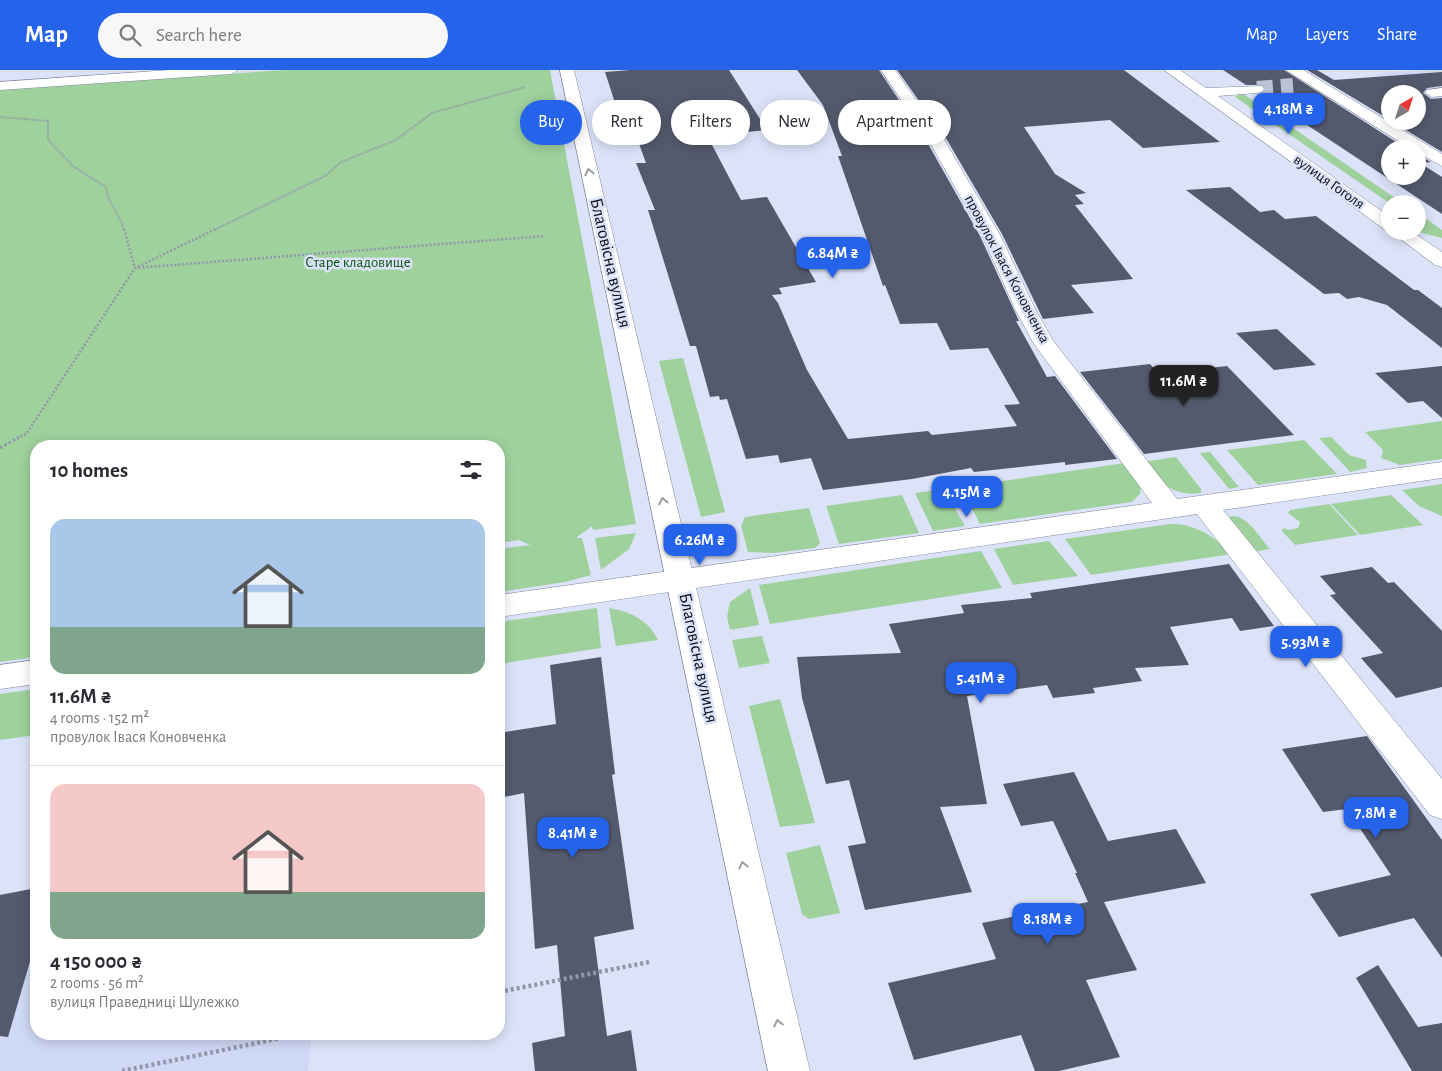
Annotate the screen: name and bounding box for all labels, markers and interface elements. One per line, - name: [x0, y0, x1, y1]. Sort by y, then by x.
- search box: [98, 13, 448, 58]
- icon: search: [116, 21, 144, 49]
- text: Map: [25, 23, 68, 47]
- text: Search here: [156, 26, 242, 45]
- text: Map: [1246, 26, 1277, 44]
- text: Layers: [1305, 26, 1349, 44]
- text: Share: [1377, 26, 1417, 44]
- north arrow: [1381, 85, 1426, 130]
- map controls: [1381, 85, 1426, 240]
- pin: 4.18M ₴: [1243, 92, 1335, 135]
- chip: Buy: [520, 100, 582, 145]
- chip: Rent: [592, 100, 661, 145]
- chip: Filters: [671, 100, 750, 145]
- chip: New: [760, 100, 828, 145]
- chip: Apartment: [838, 100, 951, 145]
- text: 4.18M ₴: [1264, 101, 1314, 117]
- button: +: [1381, 140, 1426, 185]
- street label: вулиця Гоголя: [1291, 152, 1367, 212]
- one-way arrow: [584, 167, 595, 176]
- street label: провулок Івася Коновченка: [962, 193, 1052, 346]
- button: −: [1381, 195, 1426, 240]
- street label: Благовісна вулиця: [586, 196, 634, 330]
- pin: 6.84M ₴: [787, 236, 879, 279]
- text: 6.84M ₴: [807, 245, 859, 261]
- park label: Старе кладовище: [305, 255, 411, 270]
- pin: 11.6M ₴: [1138, 364, 1230, 407]
- text: 11.6M ₴: [1160, 373, 1208, 389]
- icon: filters: [457, 456, 485, 484]
- text: 10 homes: [50, 460, 128, 481]
- pin: 4.15M ₴: [921, 476, 1013, 518]
- text: 4.15M ₴: [943, 484, 991, 500]
- one-way arrow: [658, 497, 668, 506]
- pin: 6.26M ₴: [654, 524, 746, 566]
- text: 6.26M ₴: [674, 532, 726, 548]
- icon: home: [223, 551, 313, 641]
- street label: Благовісна вулиця: [675, 591, 721, 725]
- pin: 5.93M ₴: [1260, 626, 1352, 668]
- text: 5.93M ₴: [1281, 634, 1331, 650]
- pin: 5.41M ₴: [935, 662, 1027, 704]
- text: 5.41M ₴: [957, 670, 1005, 686]
- text: 11.6M ₴: [50, 686, 112, 707]
- text: 4 rooms · 152 m²: [50, 710, 149, 726]
- text: провулок Івася Коновченка: [50, 729, 226, 745]
- pin: 7.8M ₴: [1335, 796, 1417, 839]
- text: 7.8M ₴: [1355, 805, 1397, 821]
- pin: 8.41M ₴: [527, 816, 619, 859]
- icon: home: [223, 817, 313, 907]
- text: 8.41M ₴: [548, 825, 598, 841]
- one-way arrow: [738, 860, 749, 869]
- pin: 8.18M ₴: [1002, 902, 1094, 945]
- text: 8.18M ₴: [1023, 911, 1073, 927]
- text: 4 150 000 ₴: [50, 951, 143, 972]
- text: 2 rooms · 56 m²: [50, 975, 144, 991]
- text: вулиця Праведниці Шулежко: [50, 994, 239, 1010]
- one-way arrow: [773, 1019, 784, 1028]

